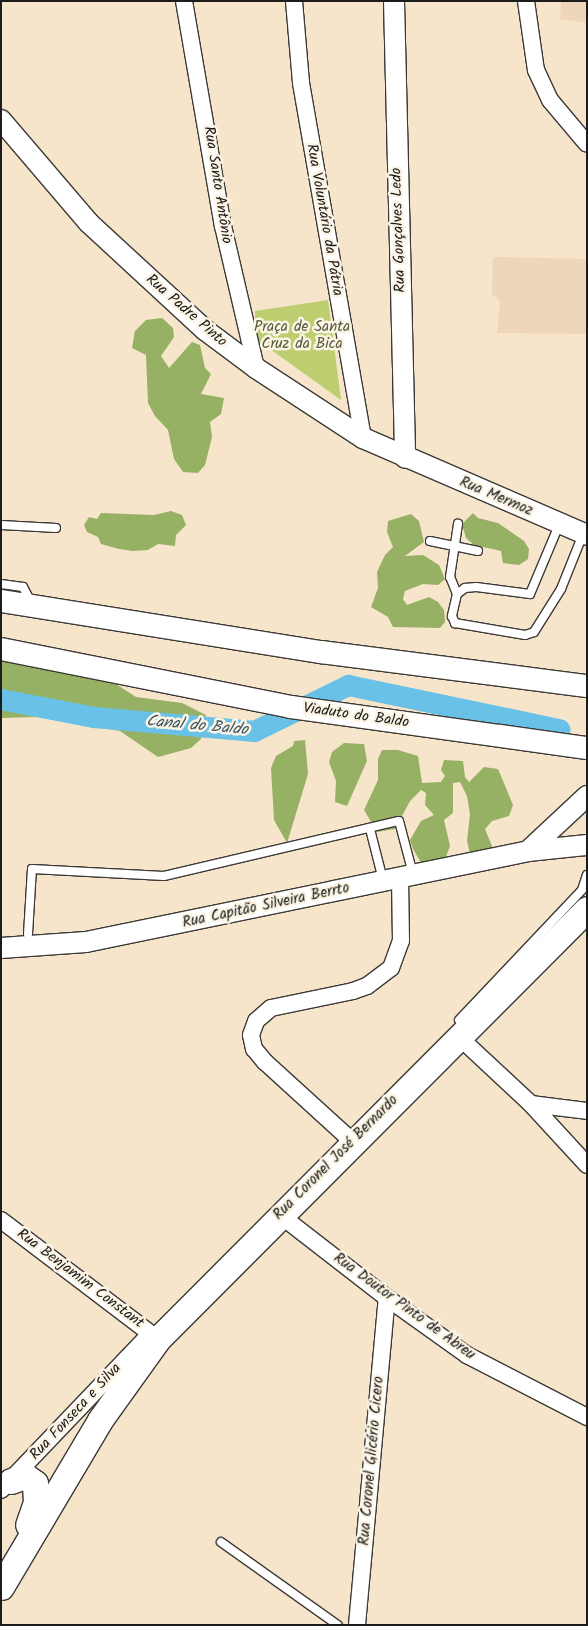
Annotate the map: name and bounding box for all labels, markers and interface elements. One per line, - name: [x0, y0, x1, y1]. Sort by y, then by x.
- street label: Rua Santo Antônio: [199, 125, 235, 245]
- street label: Rua Voluntário da Pátria: [302, 143, 346, 297]
- street label: Rua Gonçalves Ledo: [388, 167, 410, 293]
- street label: Rua Padre Pinto: [142, 271, 230, 351]
- park label: Praça de Santa Cruz da Bica: [254, 318, 350, 353]
- street label: Rua Mermoz: [457, 473, 535, 521]
- street label: Viaduto do Baldo: [302, 700, 410, 732]
- water label: Canal do Baldo: [145, 712, 249, 740]
- street label: Rua Capitão Silveira Berrto: [181, 880, 351, 932]
- street label: Rua Coronel José Bernardo: [270, 1092, 402, 1224]
- street label: Rua Benjamim Constant: [13, 1225, 147, 1333]
- street label: Rua Doutor Pìnto de Abreu: [330, 1250, 478, 1364]
- street label: Rua Fonseca e Silva: [26, 1360, 126, 1464]
- street label: Rua Coronel Glicério Cicero: [356, 1376, 388, 1546]

